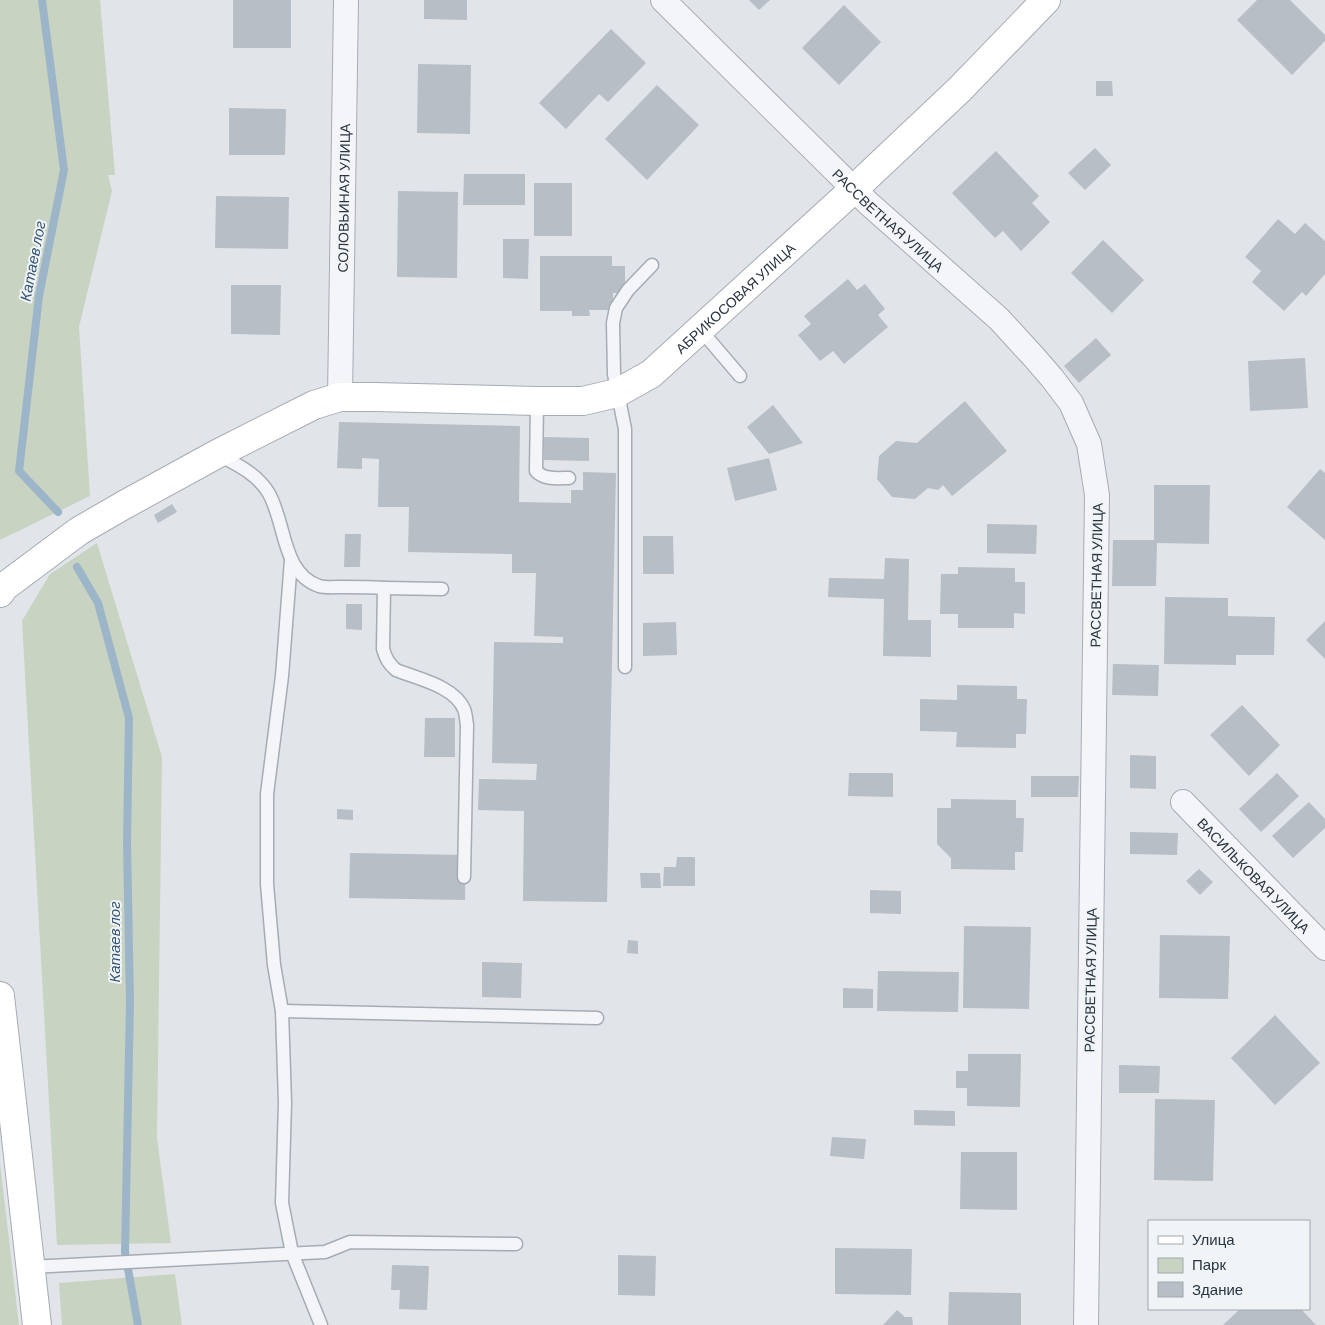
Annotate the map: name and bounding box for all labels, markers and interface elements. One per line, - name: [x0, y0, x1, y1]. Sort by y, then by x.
- street label: СОЛОВЬИНАЯ УЛИЦА: [333, 123, 353, 273]
- street label: РАССВЕТНАЯ УЛИЦА: [829, 165, 948, 275]
- water label: Катаев лог: [15, 219, 49, 303]
- street label: АБРИКОСОВАЯ УЛИЦА: [671, 238, 799, 356]
- street label: РАССВЕТНАЯ УЛИЦА: [1086, 502, 1106, 647]
- street label: ВАСИЛЬКОВАЯ УЛИЦА: [1194, 814, 1314, 937]
- water label: Катаев лог: [105, 901, 123, 983]
- street label: РАССВЕТНАЯ УЛИЦА: [1080, 907, 1100, 1052]
- legend: [1148, 1220, 1310, 1310]
- text: Улица: [1192, 1230, 1235, 1248]
- text: Парк: [1192, 1255, 1226, 1273]
- text: Здание: [1192, 1280, 1243, 1298]

